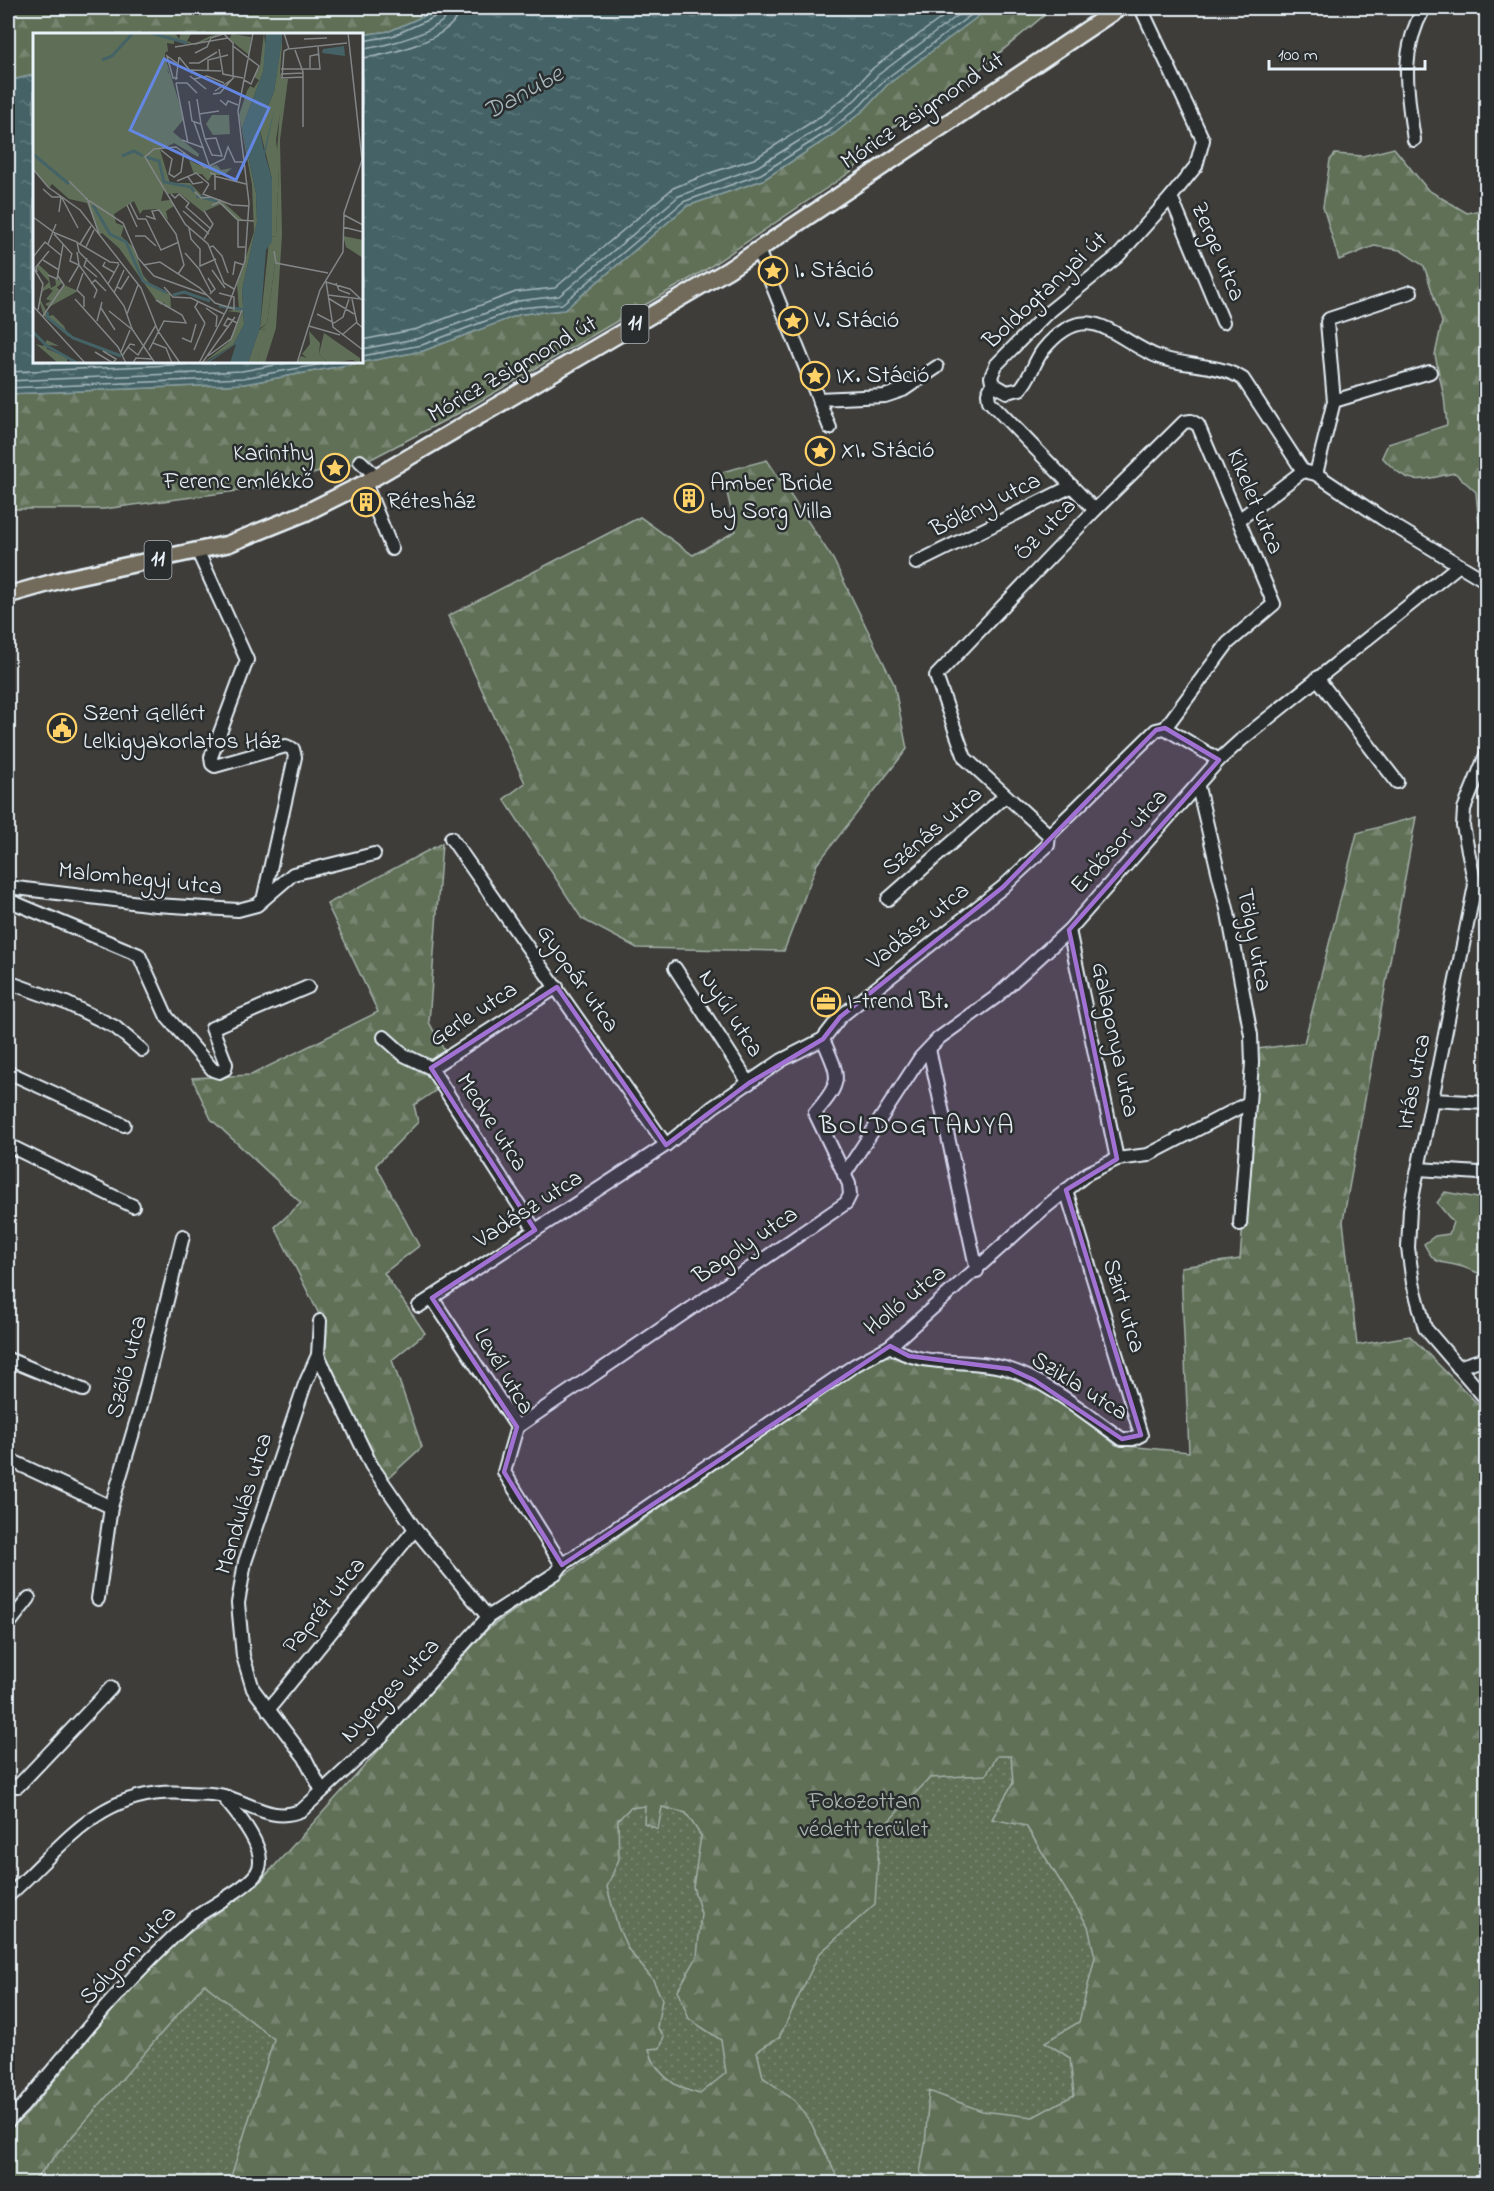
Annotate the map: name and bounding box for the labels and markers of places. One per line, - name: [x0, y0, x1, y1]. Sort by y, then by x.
- place label: I. Stáció: [794, 254, 874, 289]
- place icon: I. Stáció: [757, 255, 789, 287]
- place label: V. Stáció: [813, 304, 899, 339]
- place icon: V. Stáció: [777, 305, 809, 337]
- place label: IX. Stáció: [836, 359, 929, 394]
- place icon: IX. Stáció: [799, 360, 831, 392]
- place label: XI. Stáció: [841, 434, 934, 469]
- place icon: XI. Stáció: [804, 435, 836, 467]
- place label: Karinthy Ferenc emlékkő: [162, 437, 314, 500]
- place icon: Karinthy Ferenc emlékkő: [319, 452, 351, 484]
- place label: Amber Bride by Sorg Villa: [710, 467, 833, 531]
- building icon: Amber Bride by Sorg Villa: [673, 482, 705, 514]
- place label: Rétesház: [387, 485, 477, 520]
- building icon: Rétesház: [350, 486, 382, 518]
- place label: Szent Gellért Lelkigyakorlatos Ház: [83, 697, 282, 761]
- public building icon: Szent Gellért Lelkigyakorlatos Ház: [46, 712, 78, 744]
- place label: I-trend Bt.: [847, 985, 948, 1020]
- office icon: I-trend Bt.: [810, 986, 842, 1018]

